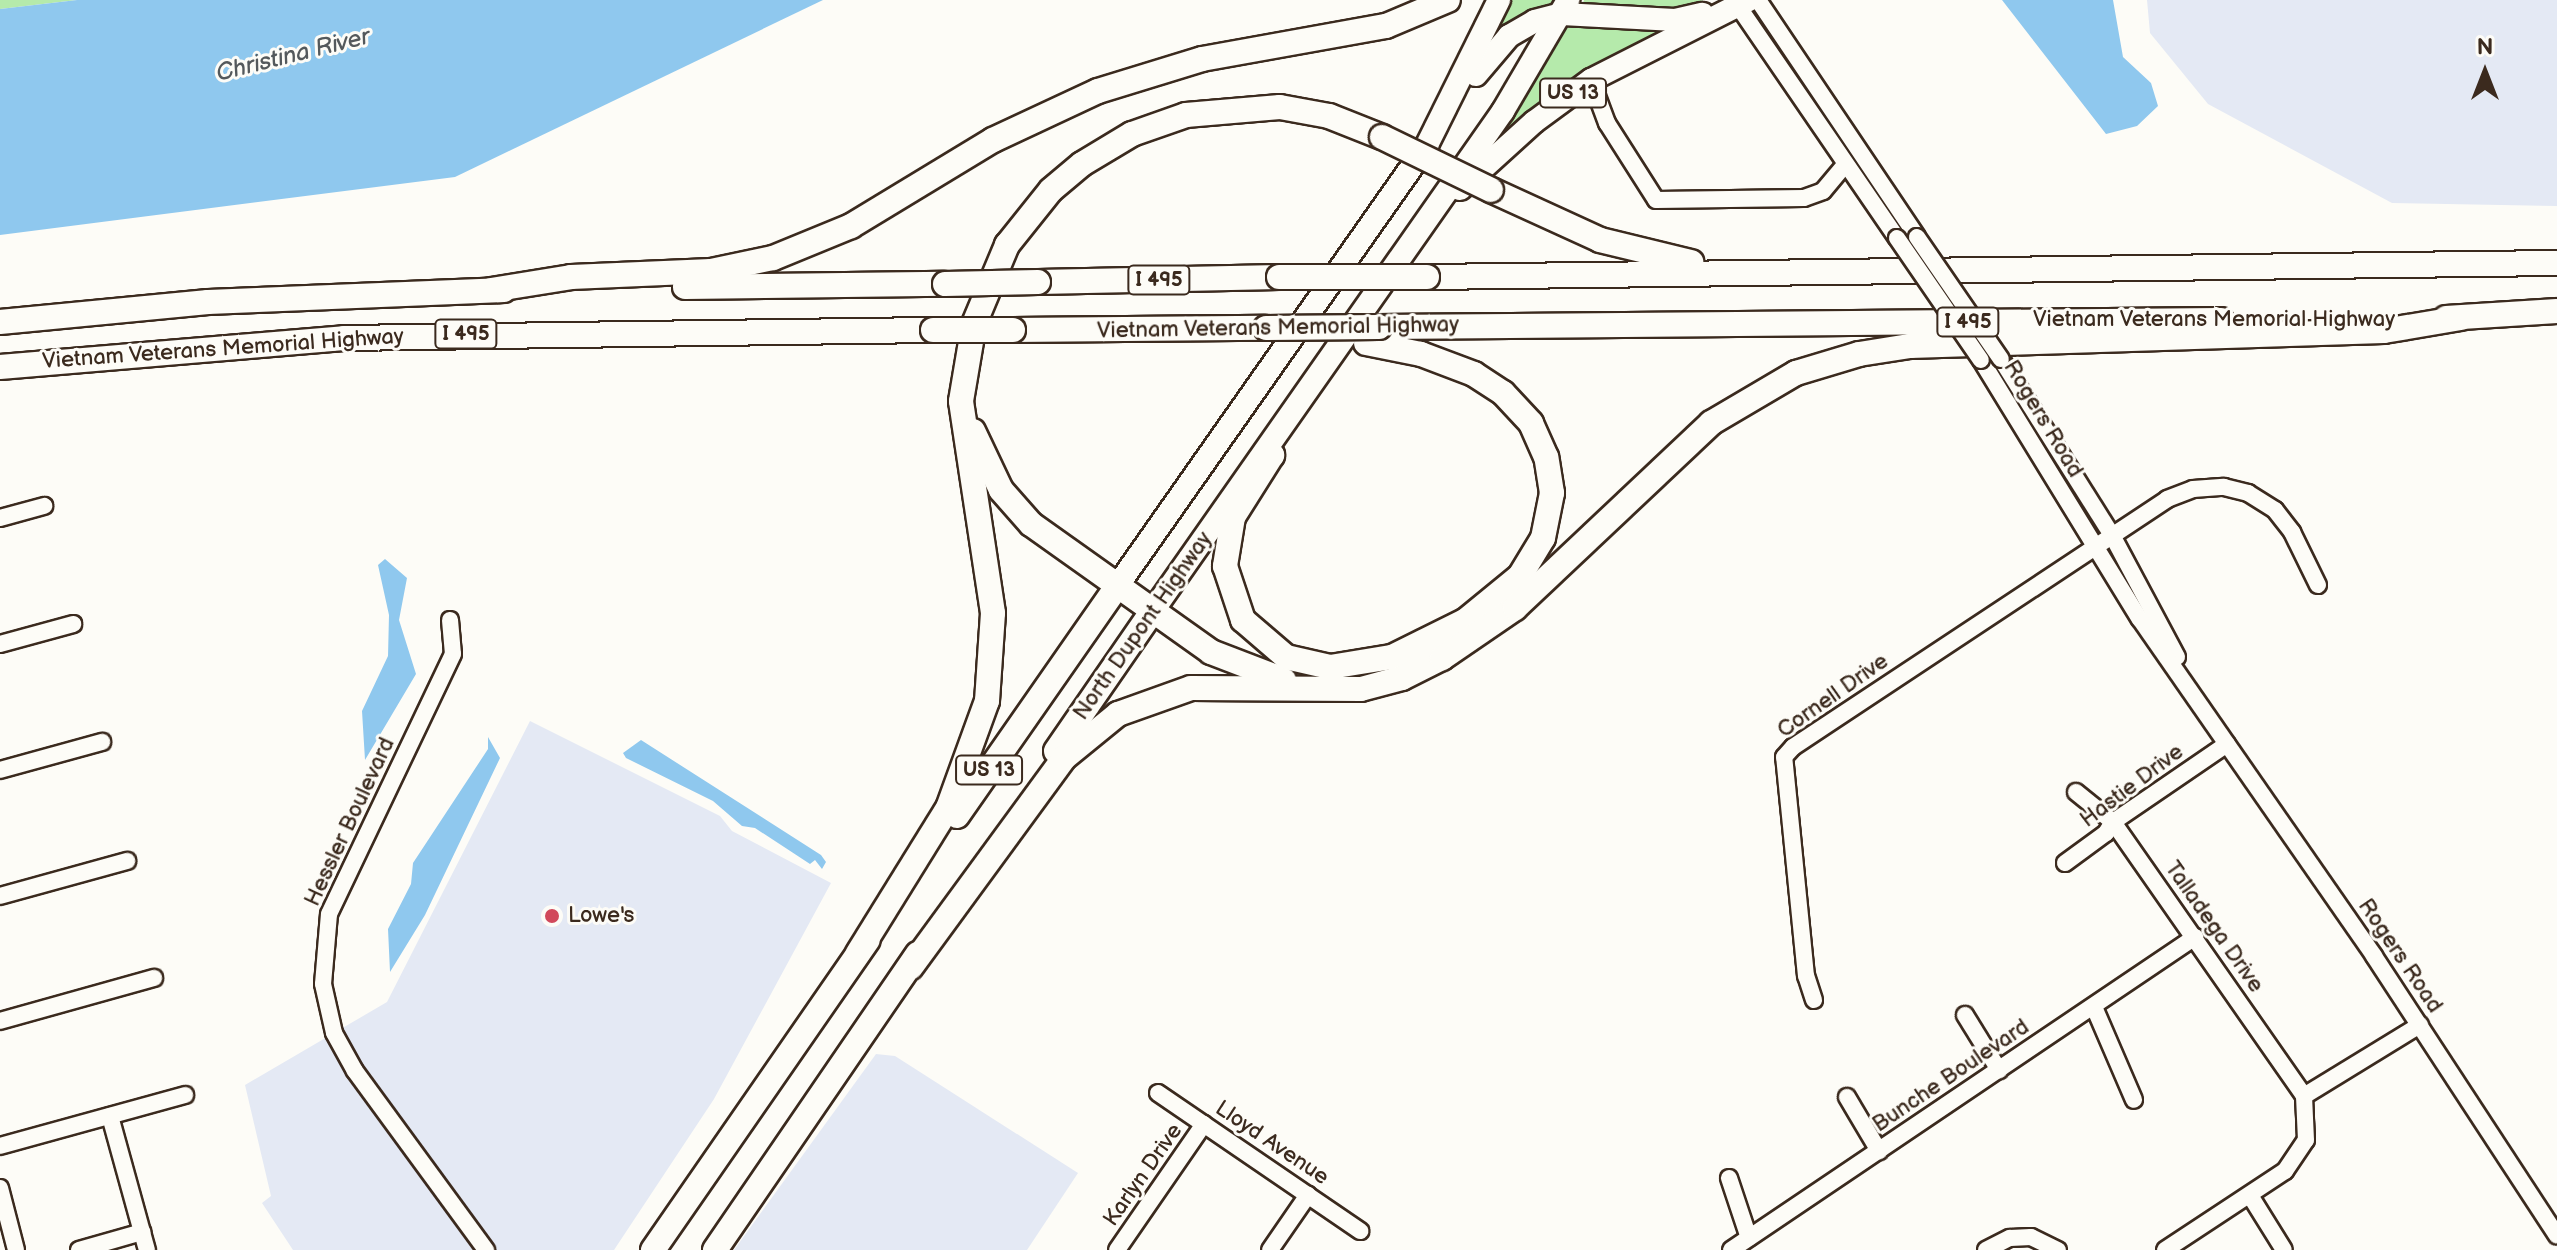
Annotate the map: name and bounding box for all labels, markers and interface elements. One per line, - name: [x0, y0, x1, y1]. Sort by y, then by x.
- water label: Christina River: [213, 22, 373, 88]
- north arrow: [2445, 32, 2525, 112]
- text: N: [2477, 34, 2493, 61]
- road number: US 13: [1539, 77, 1607, 109]
- road number: I 495: [1127, 264, 1191, 296]
- road number: I 495: [1936, 306, 2000, 338]
- street label: Vietnam Veterans Memorial Highway: [2033, 307, 2395, 333]
- street label: Vietnam Veterans Memorial Highway: [1096, 312, 1460, 344]
- road number: I 495: [434, 318, 498, 350]
- street label: Vietnam Veterans Memorial Highway: [41, 323, 405, 375]
- street label: Rogers Road: [1998, 356, 2088, 482]
- street label: North Dupont Highway: [1068, 527, 1218, 725]
- street label: Cornell Drive: [1773, 648, 1893, 744]
- street label: Hessler Boulevard: [299, 734, 401, 910]
- street label: Hastie Drive: [2075, 739, 2189, 833]
- road number: US 13: [955, 754, 1023, 786]
- street label: Talladega Drive: [2159, 856, 2269, 998]
- street label: Rogers Road: [2352, 894, 2448, 1018]
- place label: Lowe's: [568, 903, 634, 929]
- marker: Lowe's: [543, 907, 561, 925]
- street label: Bunche Boulevard: [1868, 1014, 2034, 1138]
- street label: Lloyd Avenue: [1210, 1095, 1334, 1191]
- street label: Karlyn Drive: [1098, 1119, 1188, 1231]

